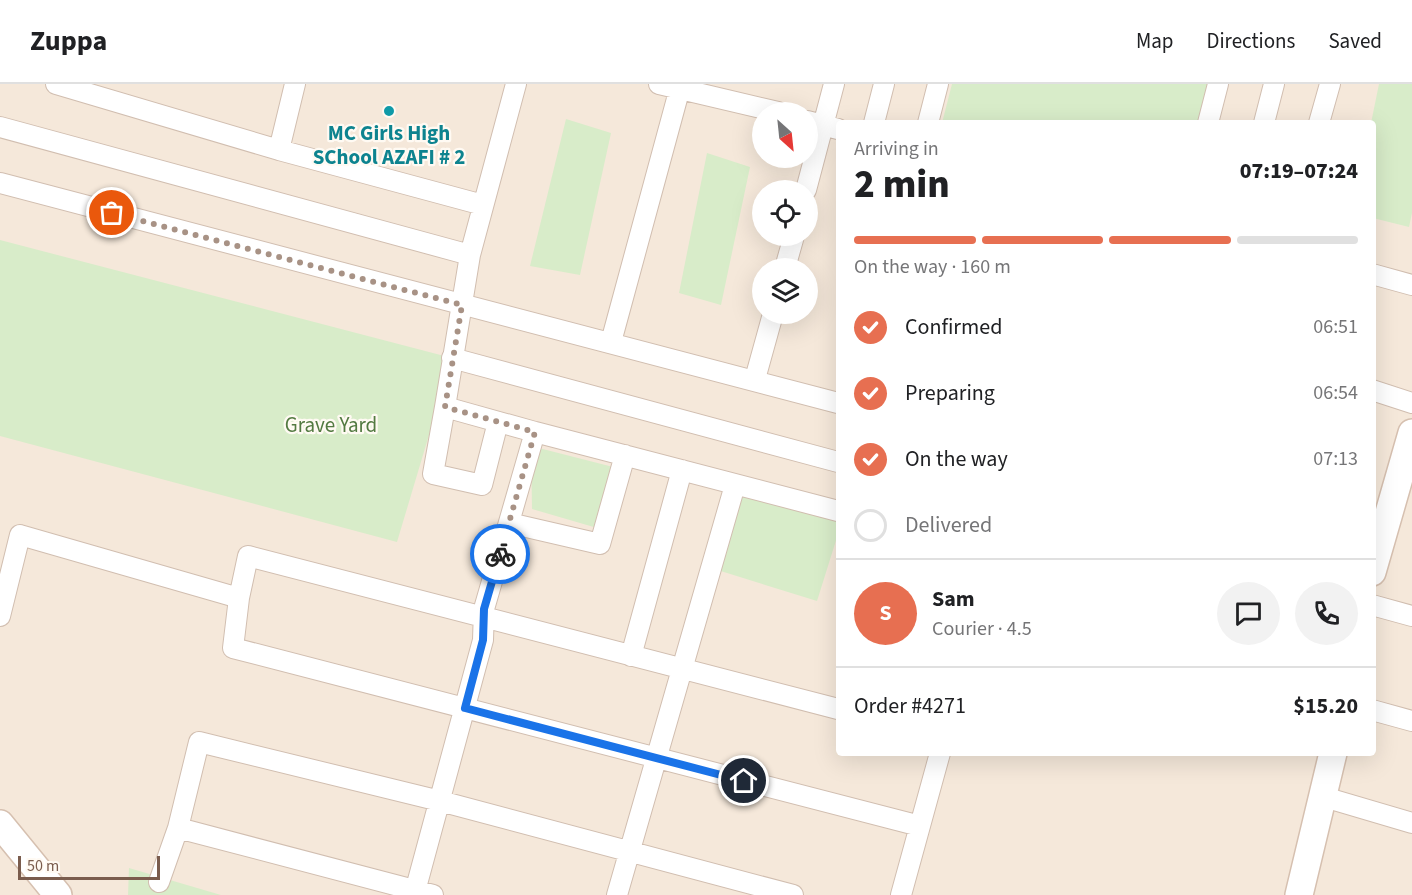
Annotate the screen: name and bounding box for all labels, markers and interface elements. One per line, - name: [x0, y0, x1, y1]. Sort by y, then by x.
- text: Zuppa: [30, 21, 107, 61]
- text: Map: [1136, 26, 1174, 56]
- text: Directions: [1207, 26, 1295, 56]
- text: Saved: [1328, 26, 1382, 56]
- north arrow: [752, 102, 818, 168]
- map controls: [752, 102, 818, 324]
- marker: MC Girls High SChool AZAFI # 2: [382, 104, 396, 118]
- place label: MC Girls High SChool AZAFI # 2: [313, 118, 465, 172]
- text: Arriving in: [854, 135, 939, 163]
- text: 07:19–07:24: [1240, 155, 1358, 187]
- text: 2 min: [854, 157, 950, 213]
- button: locate: [752, 180, 818, 246]
- pin: [86, 187, 137, 238]
- icon: bag: [95, 196, 128, 229]
- text: On the way · 160 m: [854, 253, 1011, 281]
- button: layers: [752, 258, 818, 324]
- icon: check: [854, 311, 887, 344]
- text: Confirmed: [905, 311, 1002, 343]
- text: 06:51: [1313, 313, 1358, 341]
- icon: check: [854, 377, 887, 410]
- text: Preparing: [905, 377, 995, 409]
- text: 06:54: [1313, 379, 1358, 407]
- park label: Grave Yard: [285, 410, 377, 440]
- icon: check: [854, 443, 887, 476]
- text: On the way: [905, 443, 1008, 475]
- text: 07:13: [1313, 445, 1358, 473]
- text: Delivered: [905, 509, 992, 541]
- courier: [470, 524, 530, 584]
- icon: bike: [484, 538, 517, 571]
- button: chat: [1217, 582, 1280, 645]
- button: phone: [1295, 582, 1358, 645]
- text: Sam: [932, 583, 975, 615]
- text: S: [879, 597, 892, 629]
- text: Courier · 4.5: [932, 615, 1032, 643]
- text: Order #4271: [854, 690, 966, 722]
- text: $15.20: [1293, 690, 1358, 722]
- pin: [718, 755, 769, 806]
- icon: home: [727, 764, 760, 797]
- scale bar: [18, 853, 160, 880]
- text: 50 m: [27, 855, 59, 877]

